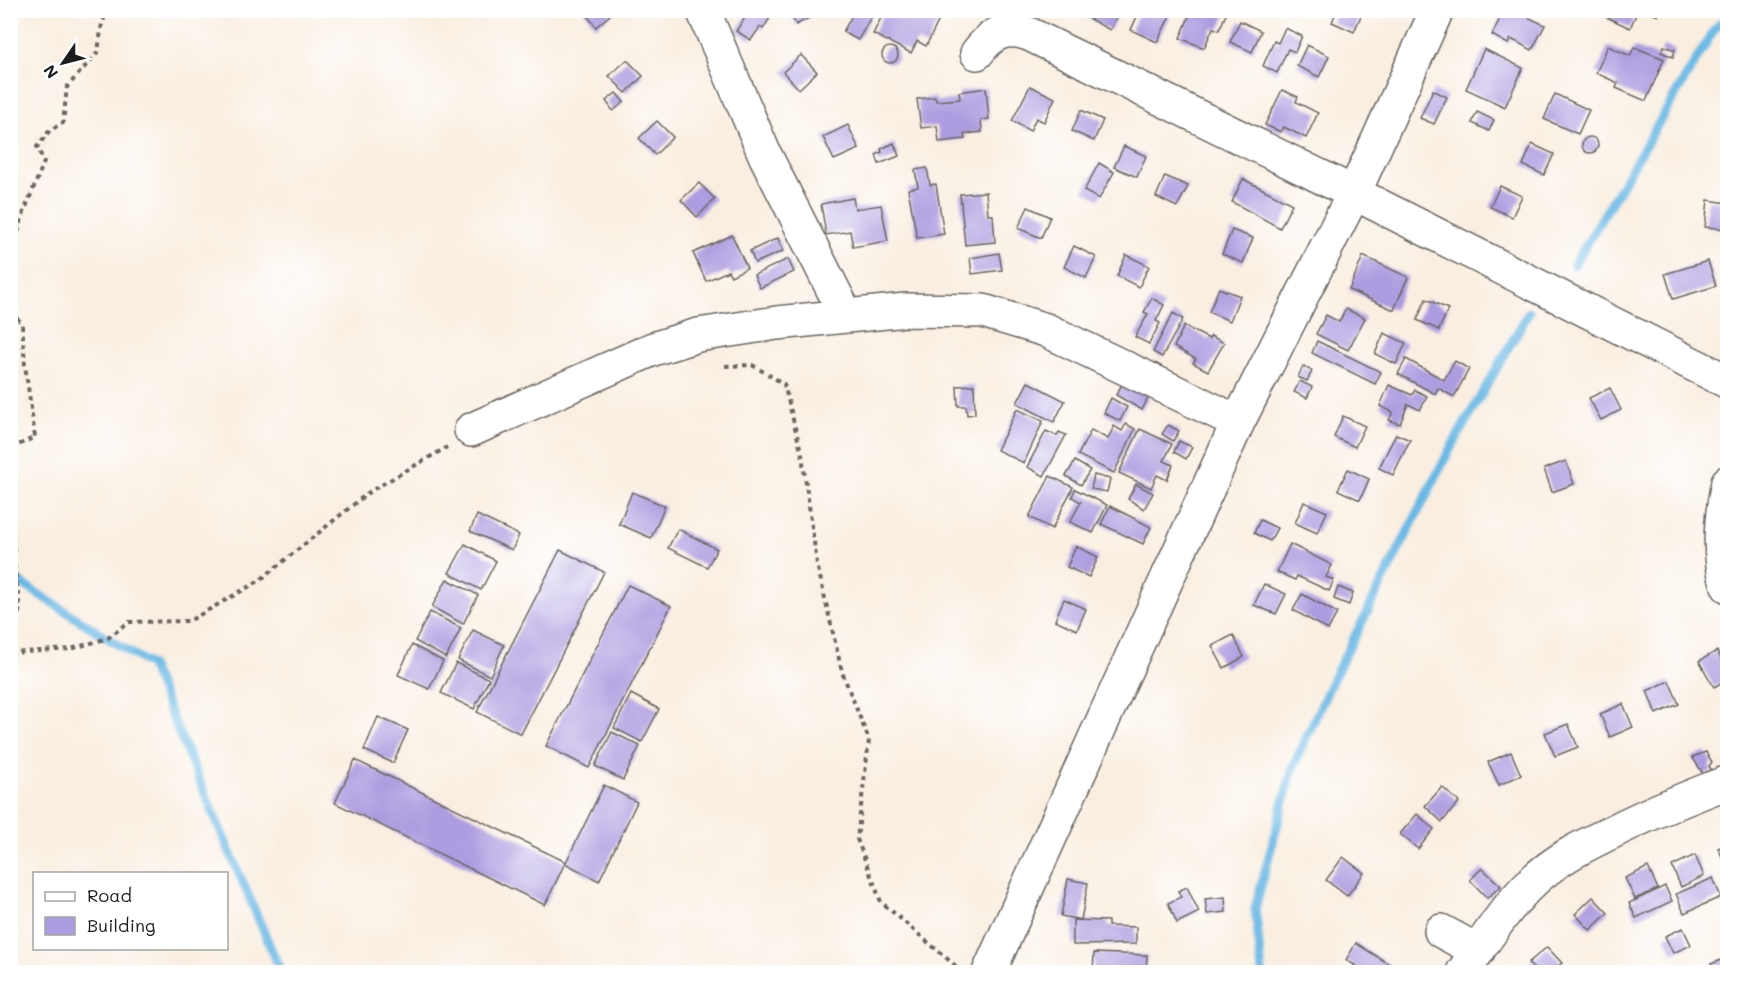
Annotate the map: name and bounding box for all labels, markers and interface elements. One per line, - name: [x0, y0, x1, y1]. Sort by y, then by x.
- north arrow: [33, 33, 93, 93]
- text: N: [38, 61, 62, 83]
- legend: [33, 872, 228, 950]
- text: Road: [87, 883, 132, 907]
- text: Building: [87, 913, 155, 937]

